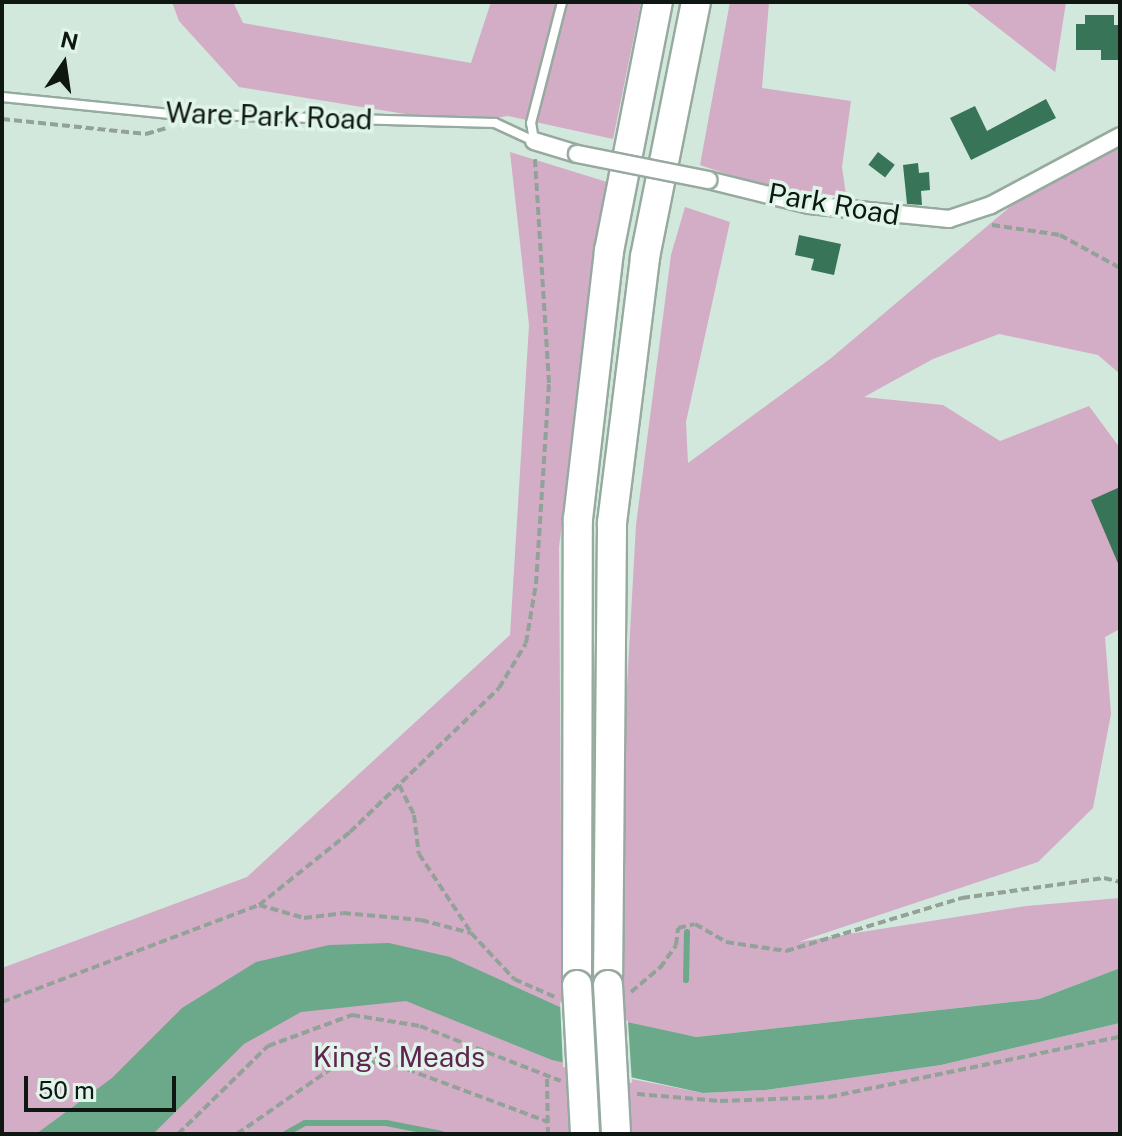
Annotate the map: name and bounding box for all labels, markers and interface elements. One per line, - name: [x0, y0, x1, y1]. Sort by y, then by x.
- north arrow: [24, 24, 104, 104]
- text: N: [58, 26, 81, 55]
- street label: Ware Park Road: [165, 96, 373, 136]
- street label: Park Road: [766, 176, 902, 232]
- park label: King's Meads: [313, 1040, 485, 1074]
- scale bar: [28, 1060, 180, 1110]
- text: 50 m: [38, 1076, 95, 1104]

